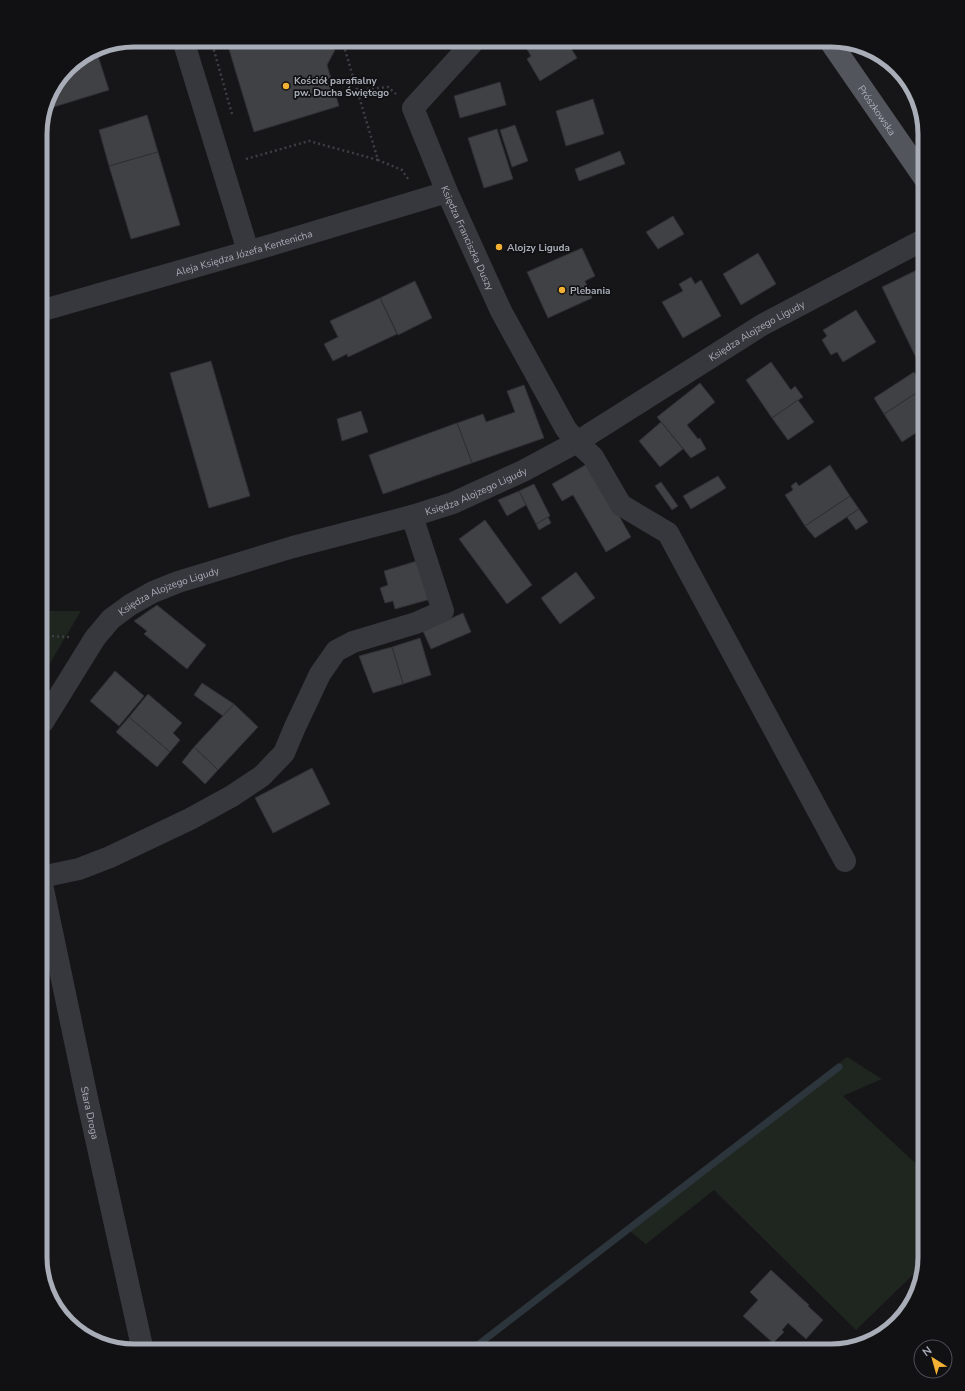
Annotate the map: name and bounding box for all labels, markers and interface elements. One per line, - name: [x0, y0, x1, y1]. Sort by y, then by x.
- place label: Kościół parafialny pw. Ducha Świętego: [294, 74, 389, 100]
- marker: Kościół parafialny pw. Ducha Świętego: [281, 81, 291, 91]
- street label: Prószkowska: [854, 82, 899, 139]
- street label: Księdza Franciszka Duszy: [437, 184, 497, 294]
- street label: Aleja Księdza Józefa Kentenicha: [174, 227, 314, 280]
- place label: Alojzy Liguda: [507, 241, 570, 255]
- marker: Alojzy Liguda: [494, 242, 504, 252]
- place label: Plebania: [570, 284, 610, 298]
- marker: Plebania: [557, 285, 567, 295]
- street label: Księdza Alojzego Ligudy: [706, 297, 808, 365]
- street label: Księdza Alojzego Ligudy: [424, 464, 530, 519]
- street label: Księdza Alojzego Ligudy: [116, 564, 222, 619]
- street label: Stara Droga: [77, 1085, 102, 1141]
- north arrow: [913, 1339, 953, 1379]
- text: N: [919, 1343, 935, 1360]

